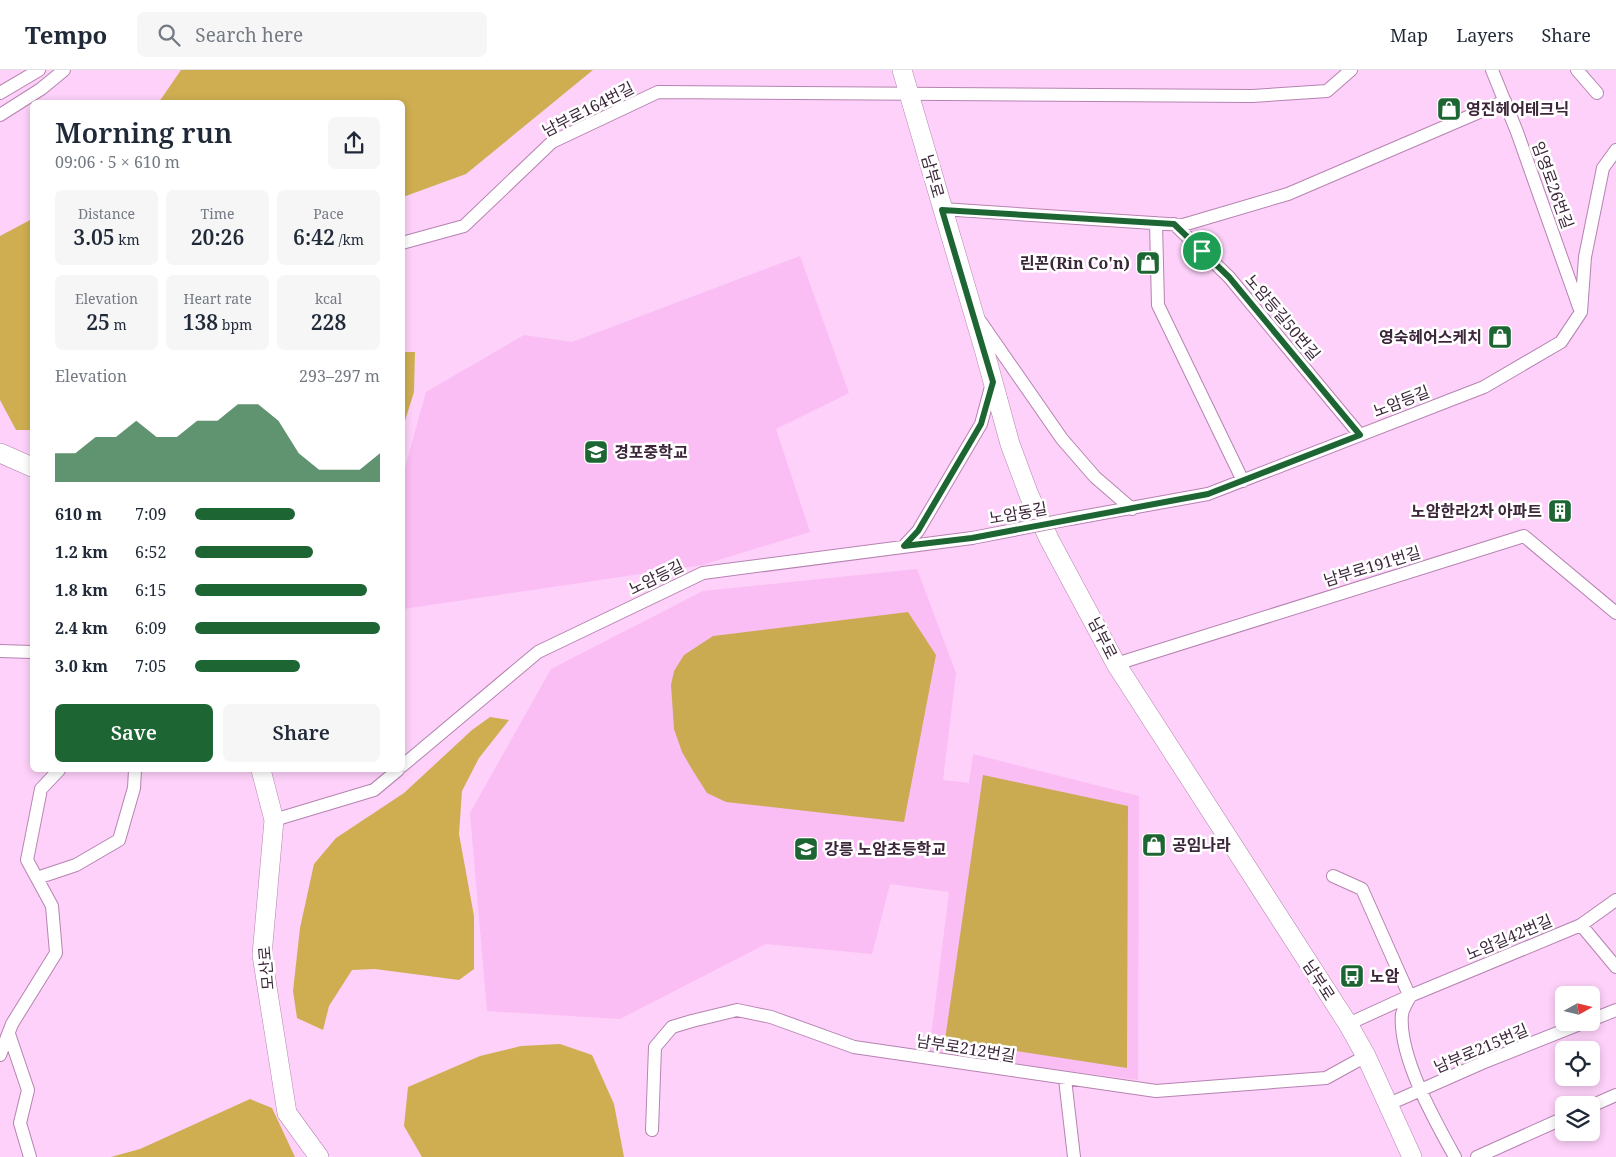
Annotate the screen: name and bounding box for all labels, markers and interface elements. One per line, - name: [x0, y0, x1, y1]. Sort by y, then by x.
- search box: [137, 12, 487, 57]
- text: Tempo: [25, 18, 107, 51]
- icon: search: [155, 21, 183, 49]
- text: Search here: [195, 22, 303, 48]
- text: Map: [1390, 23, 1428, 47]
- text: Layers: [1456, 23, 1514, 47]
- text: Share: [1542, 23, 1591, 47]
- street label: 남부로164번길: [538, 76, 638, 142]
- shop icon: 영진헤어테크닉: [1436, 96, 1462, 122]
- place label: 영진헤어테크닉: [1466, 98, 1569, 120]
- text: Morning run: [55, 113, 232, 151]
- button: share: [328, 117, 380, 169]
- street label: 임영로26번길: [1527, 138, 1579, 232]
- text: 09:06 · 5 × 610 m: [55, 151, 180, 173]
- street label: 남부로: [916, 152, 950, 201]
- text: Distance: [78, 204, 135, 223]
- text: Time: [201, 204, 234, 223]
- text: Pace: [313, 204, 344, 223]
- text: 3.05: [73, 223, 115, 251]
- text: 20:26: [191, 223, 244, 251]
- text: 6:42: [293, 223, 335, 251]
- text: km: [115, 230, 140, 249]
- text: /km: [335, 230, 364, 249]
- pin: [1181, 230, 1223, 272]
- icon: arrive: [1188, 237, 1216, 265]
- shop icon: 린꼰(Rin Co'n): [1135, 250, 1161, 276]
- place label: 린꼰(Rin Co'n): [1020, 252, 1130, 274]
- street label: 노암등길50번길: [1240, 269, 1326, 365]
- text: Elevation: [75, 289, 138, 308]
- text: Heart rate: [183, 289, 252, 308]
- text: kcal: [315, 289, 342, 308]
- text: 25: [86, 308, 110, 336]
- text: 138: [183, 308, 218, 336]
- text: 228: [311, 308, 346, 336]
- text: m: [110, 315, 127, 334]
- text: bpm: [218, 315, 252, 334]
- shop icon: 영숙헤어스케치: [1487, 324, 1513, 350]
- place label: 영숙헤어스케치: [1379, 326, 1482, 348]
- text: Elevation: [55, 365, 127, 387]
- text: 293–297 m: [299, 365, 380, 387]
- street label: 노암등길: [1370, 380, 1432, 422]
- school or university icon: 경포중학교: [583, 439, 609, 465]
- place label: 경포중학교: [614, 441, 688, 463]
- street label: 노암동길: [987, 497, 1049, 529]
- building icon: 노암한라2차 아파트: [1547, 498, 1573, 524]
- place label: 노암한라2차 아파트: [1411, 500, 1542, 522]
- text: 610 m: [55, 503, 102, 525]
- text: 7:09: [135, 503, 166, 525]
- text: 1.2 km: [55, 541, 108, 563]
- text: 6:52: [135, 541, 166, 563]
- street label: 남부로191번길: [1321, 541, 1423, 591]
- street label: 노암등길: [625, 554, 687, 600]
- text: 1.8 km: [55, 579, 108, 601]
- text: 6:15: [135, 579, 166, 601]
- street label: 남부로: [1083, 613, 1123, 663]
- text: 2.4 km: [55, 617, 108, 639]
- text: 6:09: [135, 617, 166, 639]
- text: 3.0 km: [55, 655, 108, 677]
- text: 7:05: [135, 655, 166, 677]
- button: Save: [55, 704, 213, 762]
- button: Share: [223, 704, 380, 762]
- shop icon: 공임나라: [1141, 832, 1167, 858]
- place label: 공임나라: [1172, 834, 1231, 856]
- school or university icon: 강릉 노암초등학교: [793, 836, 819, 862]
- place label: 강릉 노암초등학교: [824, 838, 946, 860]
- street label: 노암길42번길: [1463, 909, 1555, 965]
- street label: 모산로: [253, 945, 279, 991]
- street label: 남부로: [1298, 955, 1340, 1005]
- bus stop icon: 노암: [1339, 963, 1365, 989]
- place label: 노암: [1370, 965, 1400, 987]
- north arrow: [1555, 986, 1600, 1031]
- map controls: [1555, 986, 1600, 1141]
- street label: 남부로215번길: [1430, 1018, 1532, 1078]
- street label: 남부로212번길: [915, 1029, 1017, 1067]
- button: locate: [1555, 1041, 1600, 1086]
- button: layers: [1555, 1096, 1600, 1141]

